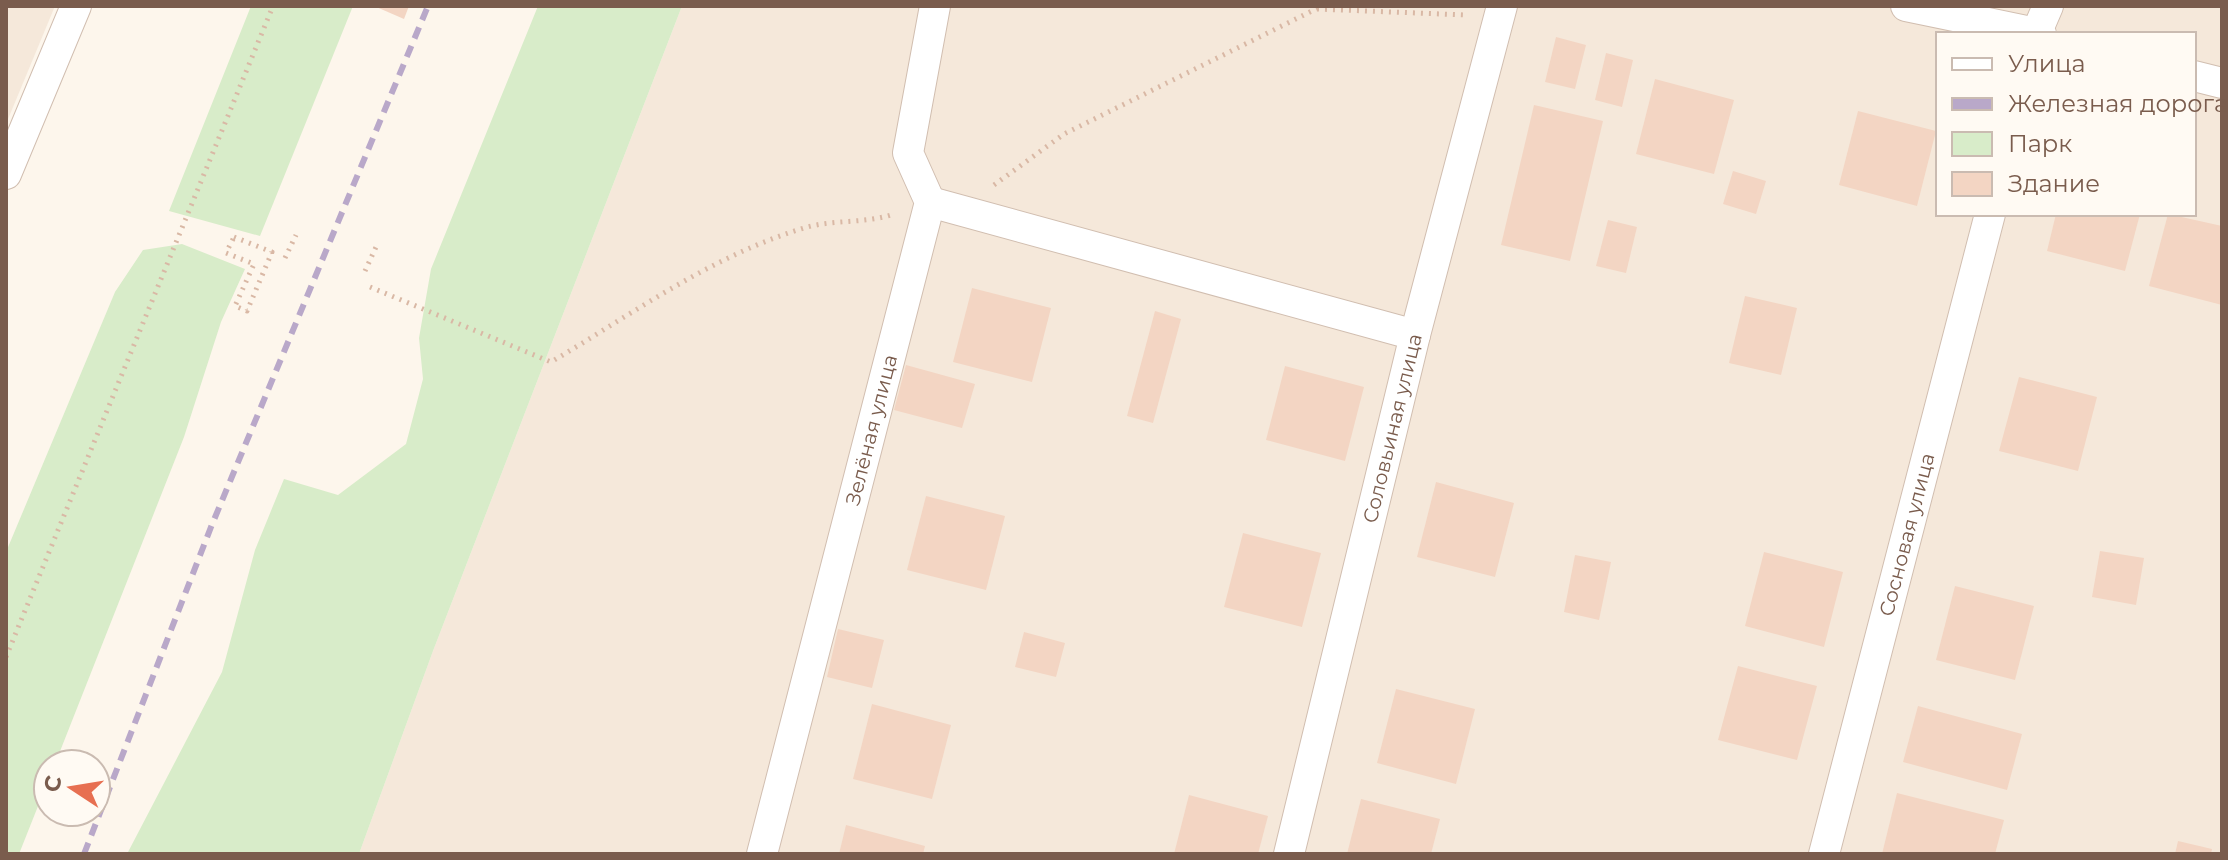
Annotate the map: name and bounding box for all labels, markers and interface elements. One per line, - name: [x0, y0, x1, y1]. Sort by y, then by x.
- legend: [1936, 32, 2196, 216]
- text: Улица: [2008, 49, 2086, 78]
- text: Железная дорога: [2008, 89, 2228, 118]
- text: Парк: [2008, 129, 2072, 158]
- text: Здание: [2008, 169, 2100, 198]
- street label: Соловьиная улица: [1358, 331, 1427, 526]
- street label: Зелёная улица: [840, 352, 902, 508]
- street label: Сосновая улица: [1874, 450, 1940, 619]
- north arrow: [32, 748, 112, 828]
- text: С: [38, 773, 68, 795]

